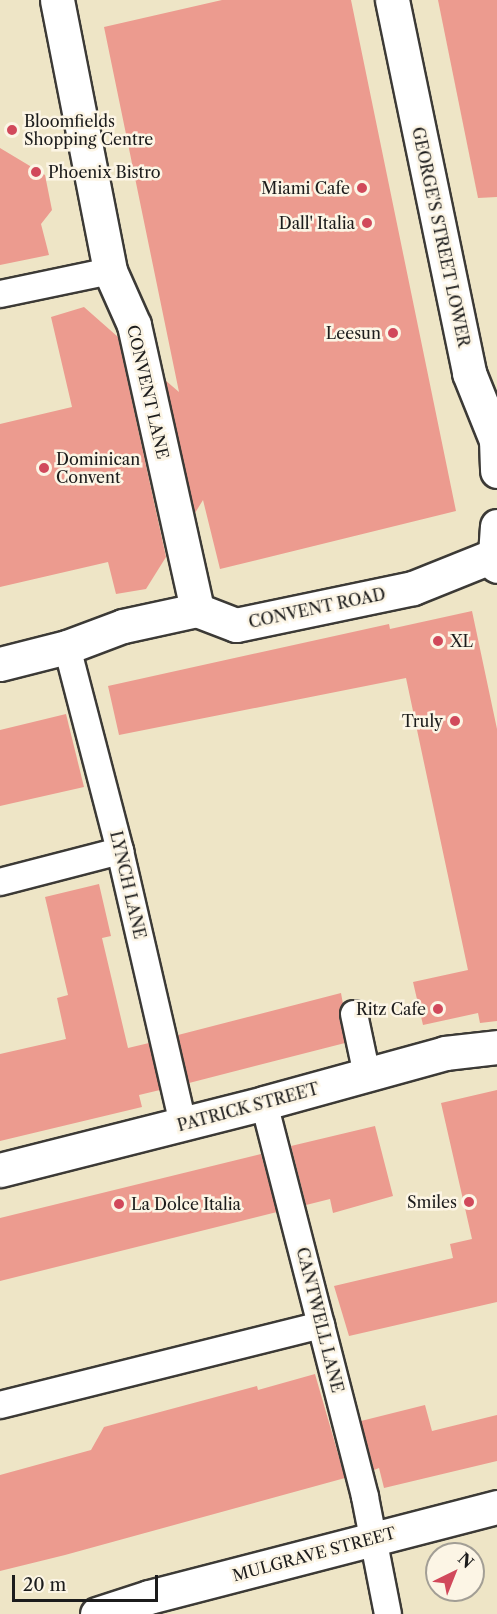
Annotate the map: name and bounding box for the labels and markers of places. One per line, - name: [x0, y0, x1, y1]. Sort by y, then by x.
- place label: Bloomfields Shopping Centre: [24, 111, 153, 149]
- marker: Bloomfields Shopping Centre: [5, 123, 19, 137]
- place label: Phoenix Bistro: [48, 162, 161, 182]
- marker: Phoenix Bistro: [29, 165, 43, 179]
- place label: Miami Cafe: [261, 178, 350, 198]
- marker: Miami Cafe: [355, 181, 369, 195]
- place label: Dall' Italia: [278, 213, 355, 233]
- marker: Dall' Italia: [360, 216, 374, 230]
- place label: Leesun: [326, 323, 381, 343]
- marker: Leesun: [386, 326, 400, 340]
- place label: Dominican Convent: [56, 449, 140, 487]
- marker: Dominican Convent: [37, 461, 51, 475]
- place label: XL: [450, 631, 473, 651]
- marker: XL: [431, 634, 445, 648]
- place label: Truly: [402, 711, 443, 731]
- marker: Truly: [448, 714, 462, 728]
- place label: Ritz Cafe: [356, 999, 426, 1019]
- marker: Ritz Cafe: [431, 1002, 445, 1016]
- place label: Smiles: [407, 1192, 457, 1212]
- place label: La Dolce Italia: [131, 1194, 241, 1214]
- marker: Smiles: [462, 1195, 476, 1209]
- marker: La Dolce Italia: [112, 1197, 126, 1211]

